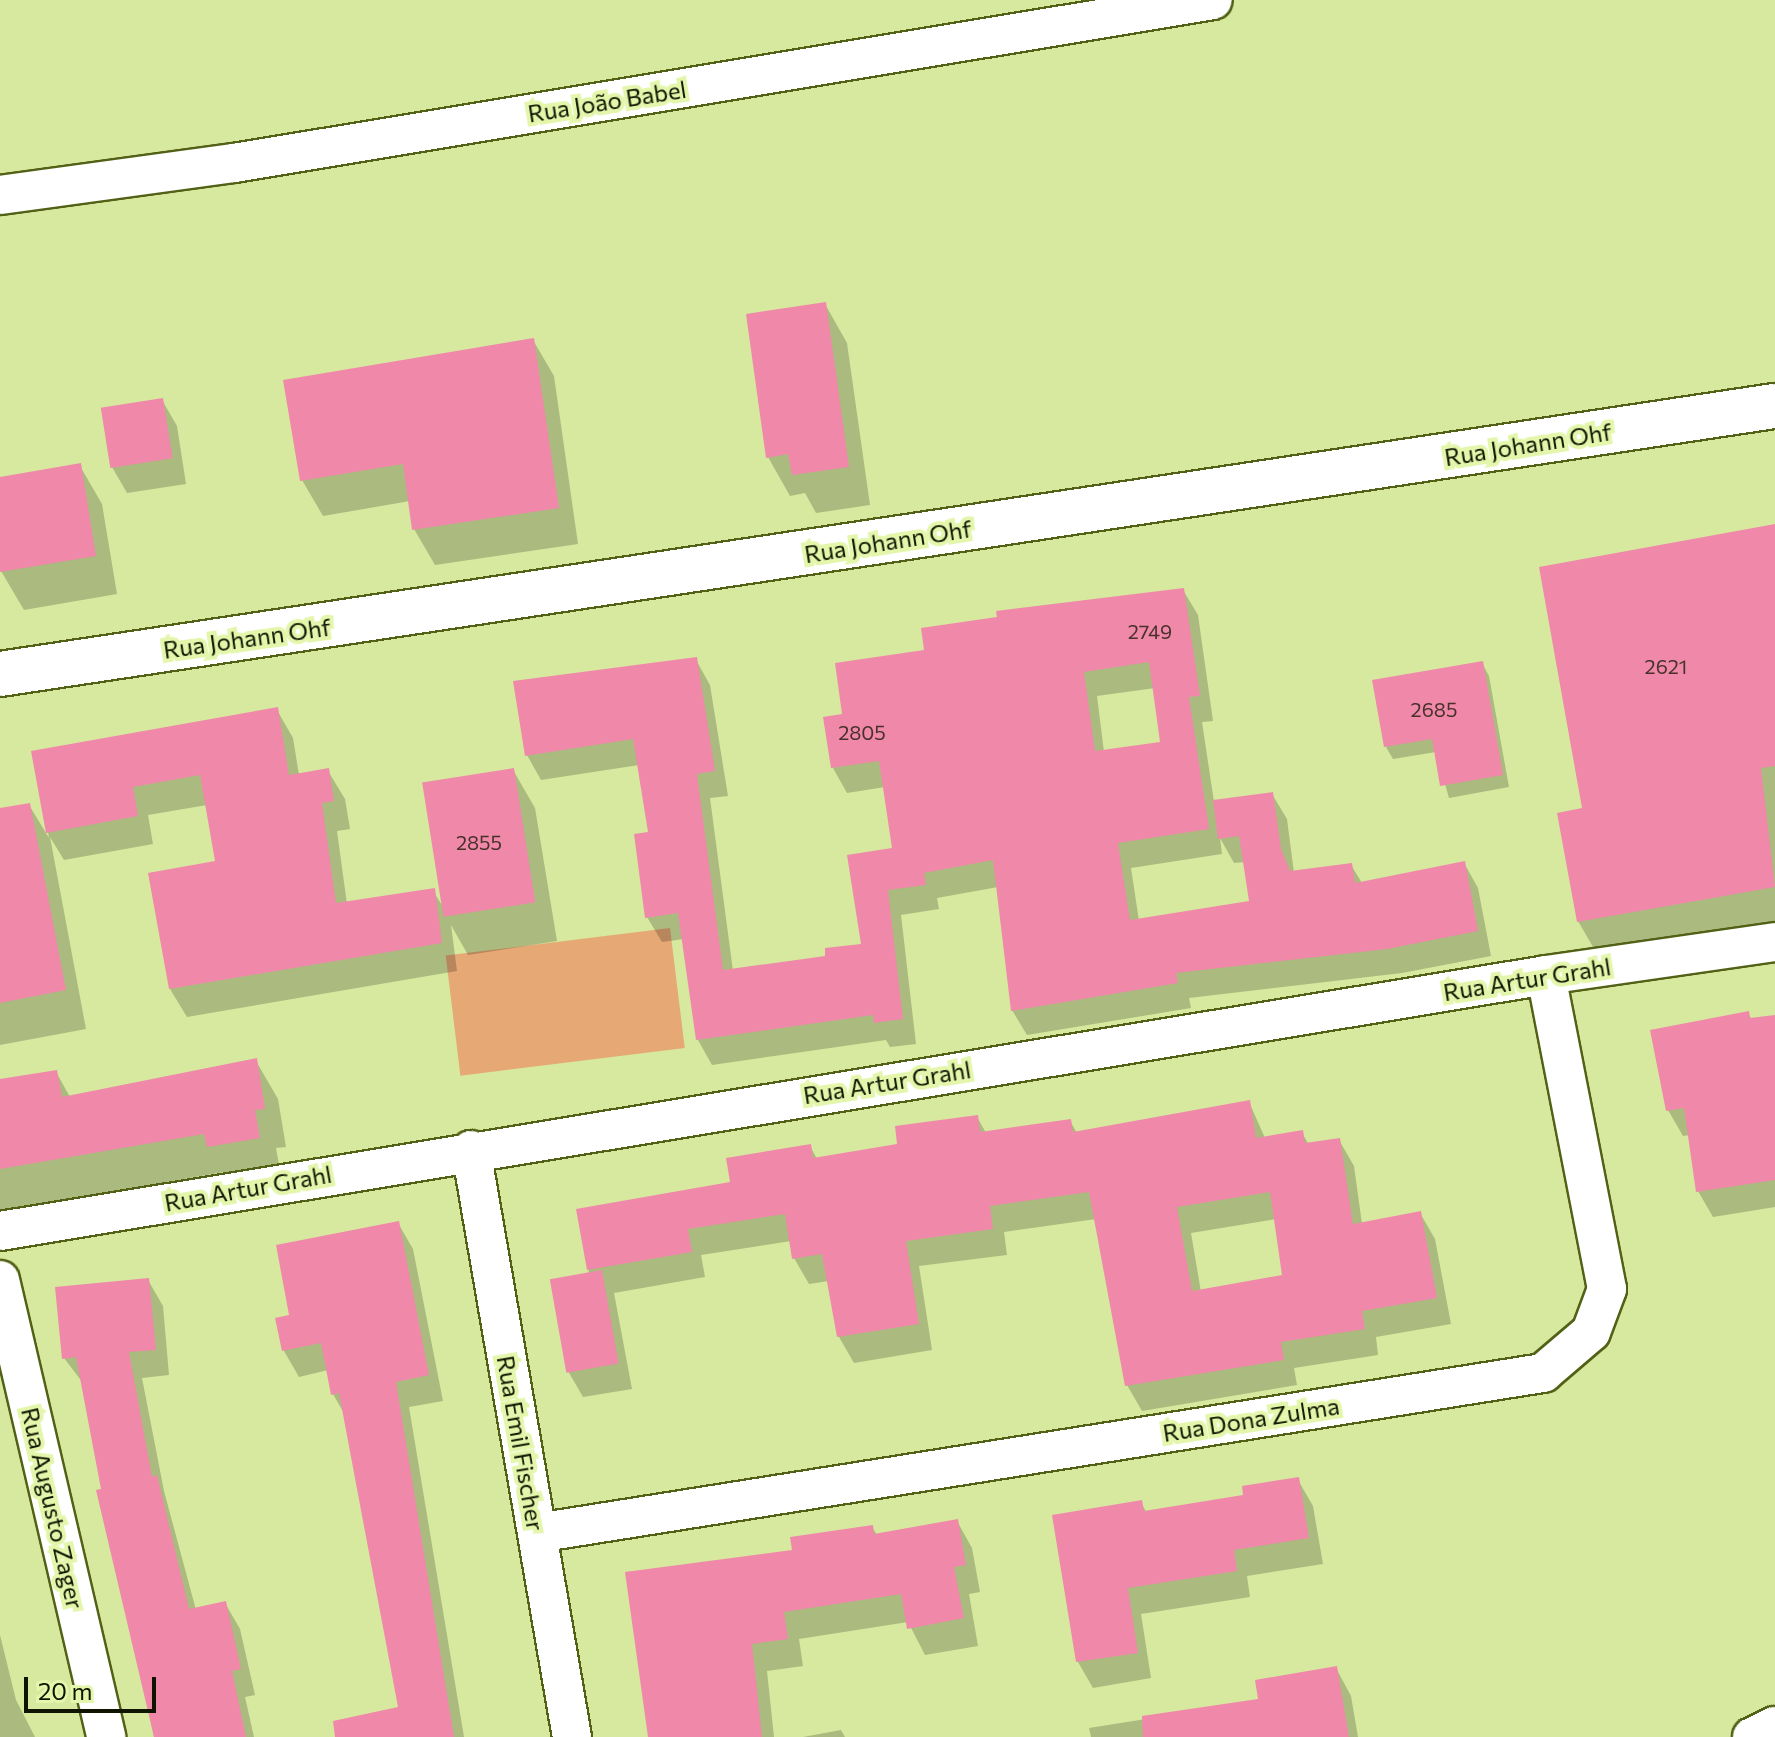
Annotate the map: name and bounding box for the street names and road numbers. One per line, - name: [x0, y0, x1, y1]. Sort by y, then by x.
- street label: Rua João Babel: [526, 74, 688, 128]
- street label: Rua Johann Ohf: [1442, 417, 1614, 471]
- street label: Rua Johann Ohf: [802, 514, 974, 568]
- street label: Rua Johann Ohf: [161, 612, 333, 664]
- street label: Rua Artur Grahl: [1441, 952, 1613, 1006]
- street label: Rua Artur Grahl: [801, 1055, 973, 1109]
- street label: Rua Artur Grahl: [162, 1159, 334, 1217]
- street label: Rua Emil Fischer: [491, 1353, 551, 1533]
- street label: Rua Dona Zulma: [1161, 1391, 1341, 1447]
- street label: Rua Augusto Zager: [16, 1405, 90, 1611]

